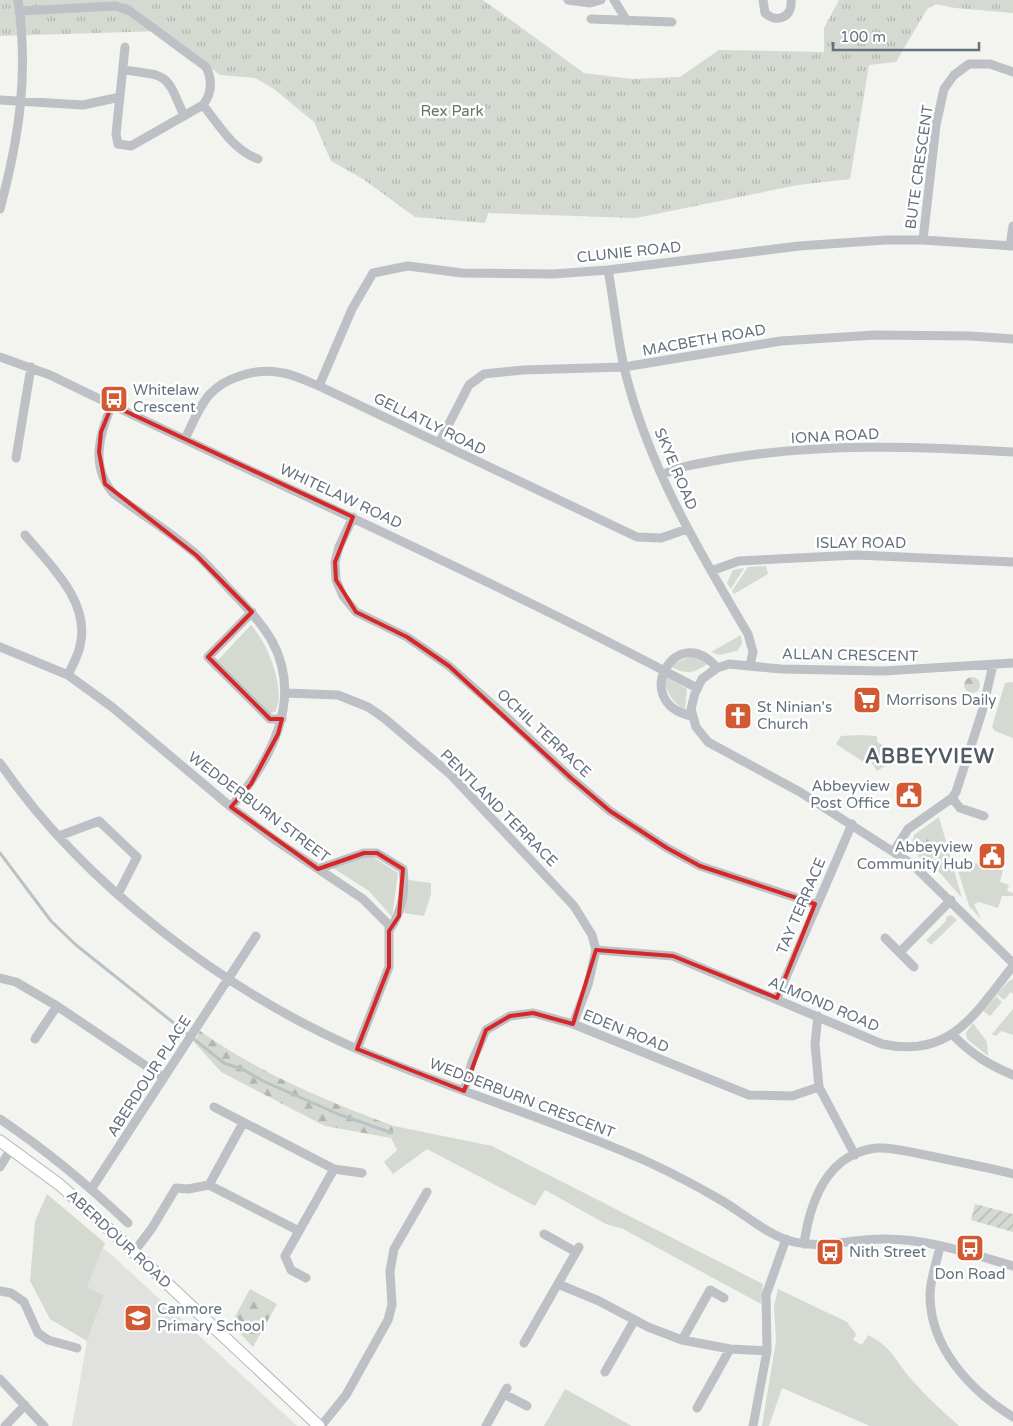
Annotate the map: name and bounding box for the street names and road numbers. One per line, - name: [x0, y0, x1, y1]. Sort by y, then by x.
- street label: BUTE CRESCENT: [901, 104, 937, 230]
- street label: CLUNIE ROAD: [576, 238, 682, 266]
- street label: MACBETH ROAD: [641, 320, 767, 360]
- street label: GELLATLY ROAD: [371, 389, 489, 459]
- street label: SKYE ROAD: [651, 425, 701, 513]
- street label: IONA ROAD: [790, 425, 880, 447]
- street label: WHITELAW ROAD: [277, 460, 405, 532]
- street label: ISLAY ROAD: [816, 534, 906, 552]
- street label: ALLAN CRESCENT: [782, 645, 918, 665]
- street label: OCHIL TERRACE: [493, 685, 595, 781]
- street label: PENTLAND TERRACE: [437, 746, 561, 870]
- street label: WEDDERBURN STREET: [185, 748, 333, 866]
- street label: TAY TERRACE: [773, 855, 829, 957]
- street label: ALMOND ROAD: [766, 973, 882, 1035]
- street label: EDEN ROAD: [580, 1006, 672, 1056]
- street label: ABERDOUR PLACE: [103, 1012, 195, 1140]
- street label: WEDDERBURN CRESCENT: [427, 1054, 617, 1142]
- street label: ABERDOUR ROAD: [63, 1186, 175, 1292]

